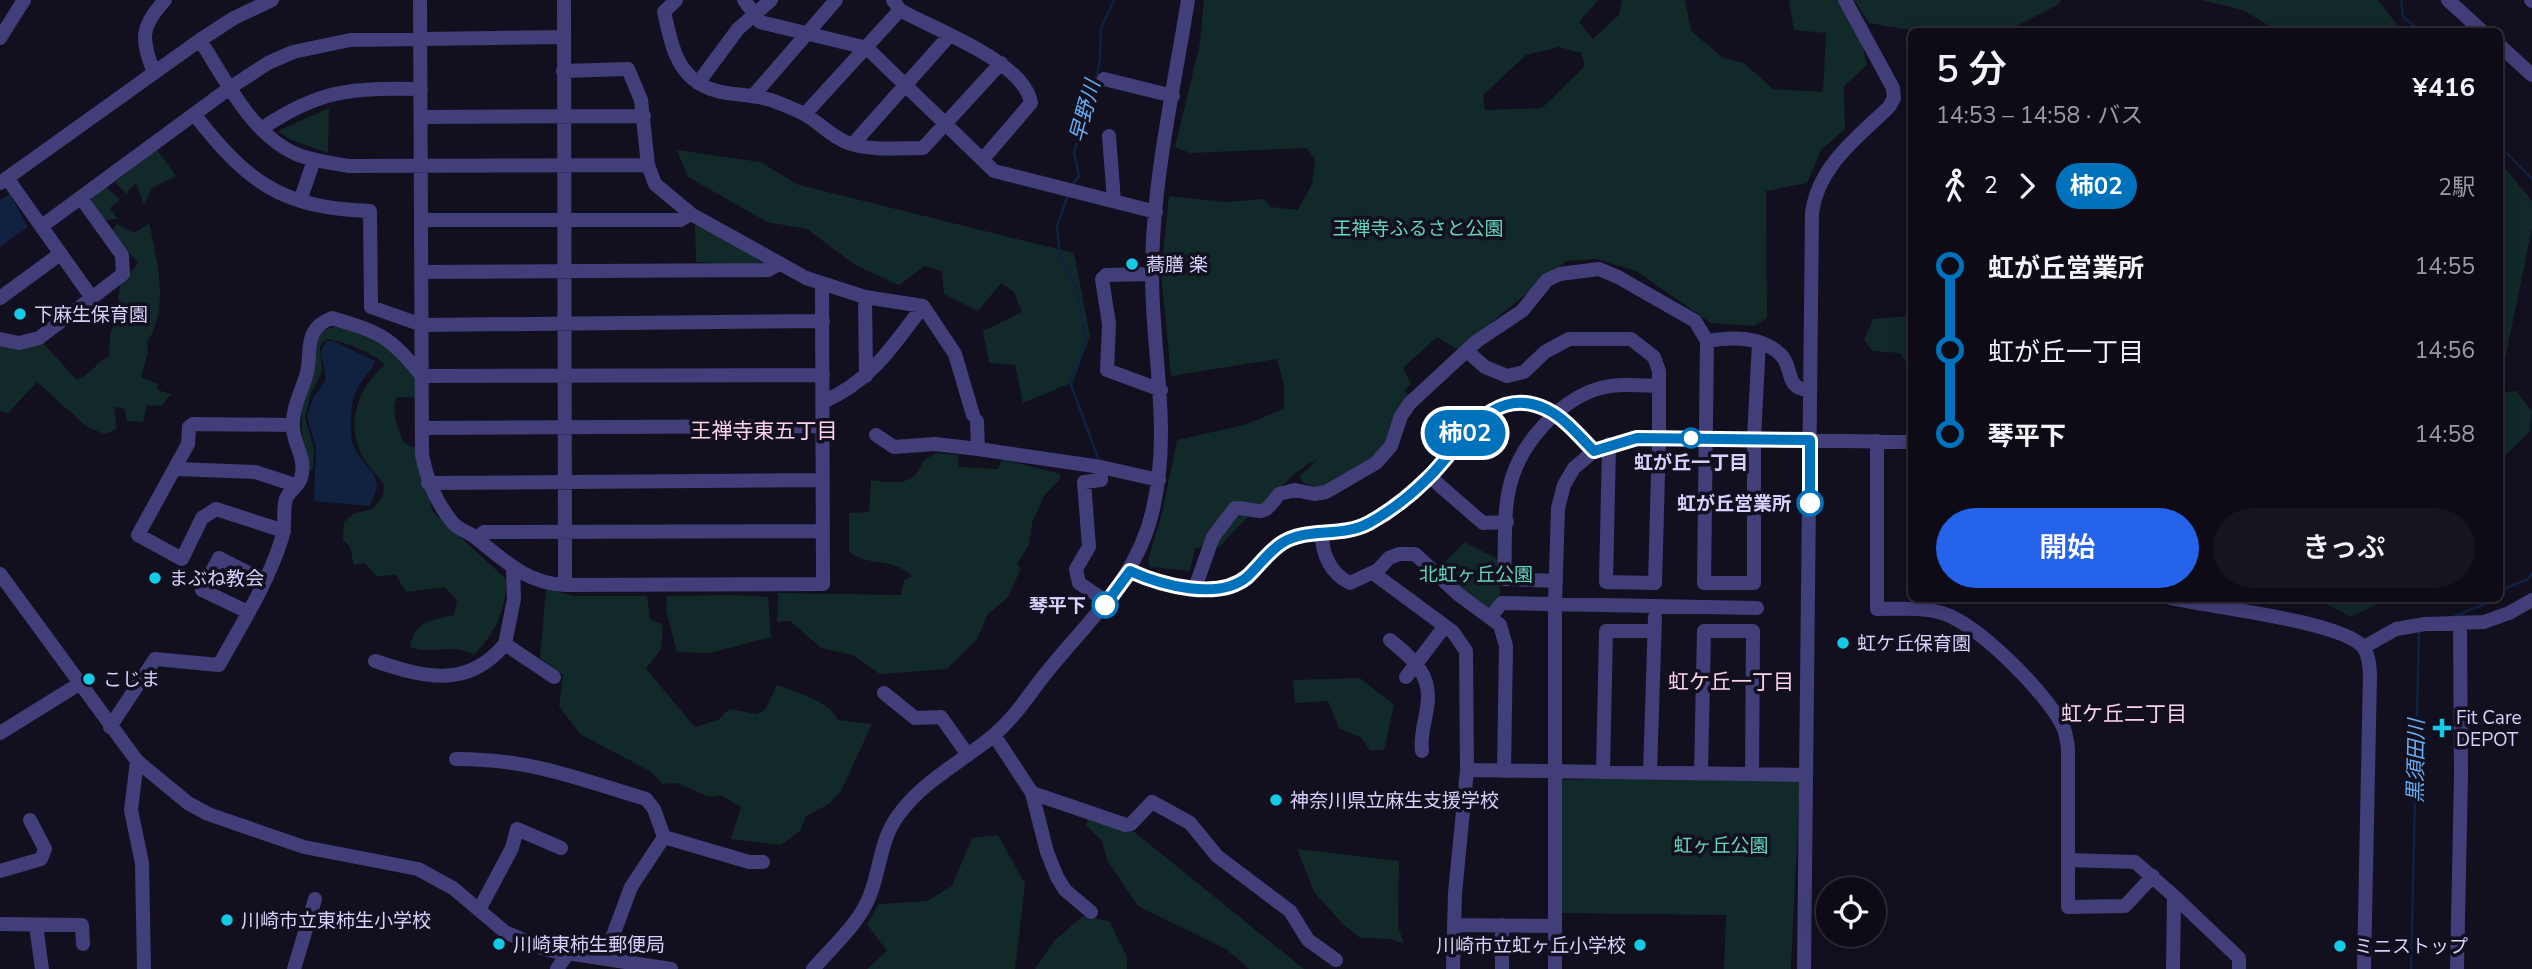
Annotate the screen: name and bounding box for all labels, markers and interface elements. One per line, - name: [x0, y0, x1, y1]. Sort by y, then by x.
- text: 5 分: [1936, 44, 2007, 95]
- text: ¥416: [2413, 70, 2475, 105]
- water label: 早野川: [1063, 75, 1107, 145]
- text: 14:53 – 14:58 · バス: [1936, 100, 2143, 131]
- icon: walk: [1936, 167, 1974, 205]
- icon: forward: [2008, 167, 2046, 205]
- text: 2: [1984, 170, 1998, 201]
- text: 柿02: [2070, 170, 2123, 202]
- text: 2駅: [2438, 172, 2475, 203]
- park label: 王禅寺ふるさと公園: [1332, 216, 1504, 242]
- text: 虹が丘営業所: [1988, 251, 2144, 286]
- text: 14:55: [2415, 251, 2475, 282]
- place label: 蕎膳 楽: [1146, 252, 1208, 278]
- marker: 蕎膳 楽: [1124, 256, 1140, 272]
- place label: 下麻生保育園: [34, 302, 148, 328]
- marker: 下麻生保育園: [12, 306, 28, 322]
- text: 虹が丘一丁目: [1988, 335, 2144, 370]
- text: 14:56: [2415, 335, 2475, 366]
- line badge: 柿02: [1425, 410, 1505, 456]
- district label: 王禅寺東五丁目: [691, 417, 838, 445]
- text: 柿02: [1439, 417, 1491, 449]
- text: 琴平下: [1988, 419, 2066, 454]
- text: 14:58: [2415, 419, 2475, 450]
- marker: 虹が丘一丁目: [1681, 428, 1701, 448]
- place label: 虹が丘一丁目: [1634, 450, 1748, 476]
- marker: 虹が丘営業所: [1797, 490, 1823, 516]
- place label: 虹が丘営業所: [1677, 491, 1791, 517]
- button: 開始: [1936, 508, 2199, 588]
- button: きっぷ: [2213, 508, 2475, 588]
- park label: 北虹ヶ丘公園: [1419, 562, 1533, 588]
- place label: まぶね教会: [169, 566, 264, 592]
- marker: まぶね教会: [147, 570, 163, 586]
- marker: 琴平下: [1092, 592, 1118, 618]
- place label: 琴平下: [1029, 593, 1086, 619]
- place label: 虹ケ丘保育園: [1857, 631, 1971, 657]
- marker: 虹ケ丘保育園: [1835, 635, 1851, 651]
- place label: こじま: [103, 667, 160, 693]
- district label: 虹ケ丘一丁目: [1668, 668, 1794, 696]
- marker: こじま: [81, 671, 97, 687]
- district label: 虹ケ丘二丁目: [2061, 700, 2187, 728]
- place label: Fit Care DEPOT: [2456, 705, 2522, 753]
- water label: 黒須田川: [2401, 717, 2431, 803]
- marker: Fit Care DEPOT: [2434, 720, 2450, 736]
- place label: 神奈川県立麻生支援学校: [1290, 788, 1499, 814]
- marker: 神奈川県立麻生支援学校: [1268, 792, 1284, 808]
- park label: 虹ヶ丘公園: [1673, 833, 1769, 859]
- map controls: [1816, 877, 1886, 947]
- button: locate: [1816, 877, 1886, 947]
- place label: 川崎市立東柿生小学校: [241, 908, 431, 934]
- marker: 川崎市立東柿生小学校: [219, 912, 235, 928]
- place label: 川崎東柿生郵便局: [513, 932, 665, 958]
- place label: 川崎市立虹ヶ丘小学校: [1436, 933, 1626, 959]
- place label: ミニストップ: [2354, 934, 2468, 960]
- marker: 川崎東柿生郵便局: [491, 936, 507, 952]
- marker: 川崎市立虹ヶ丘小学校: [1632, 937, 1648, 953]
- marker: ミニストップ: [2332, 938, 2348, 954]

